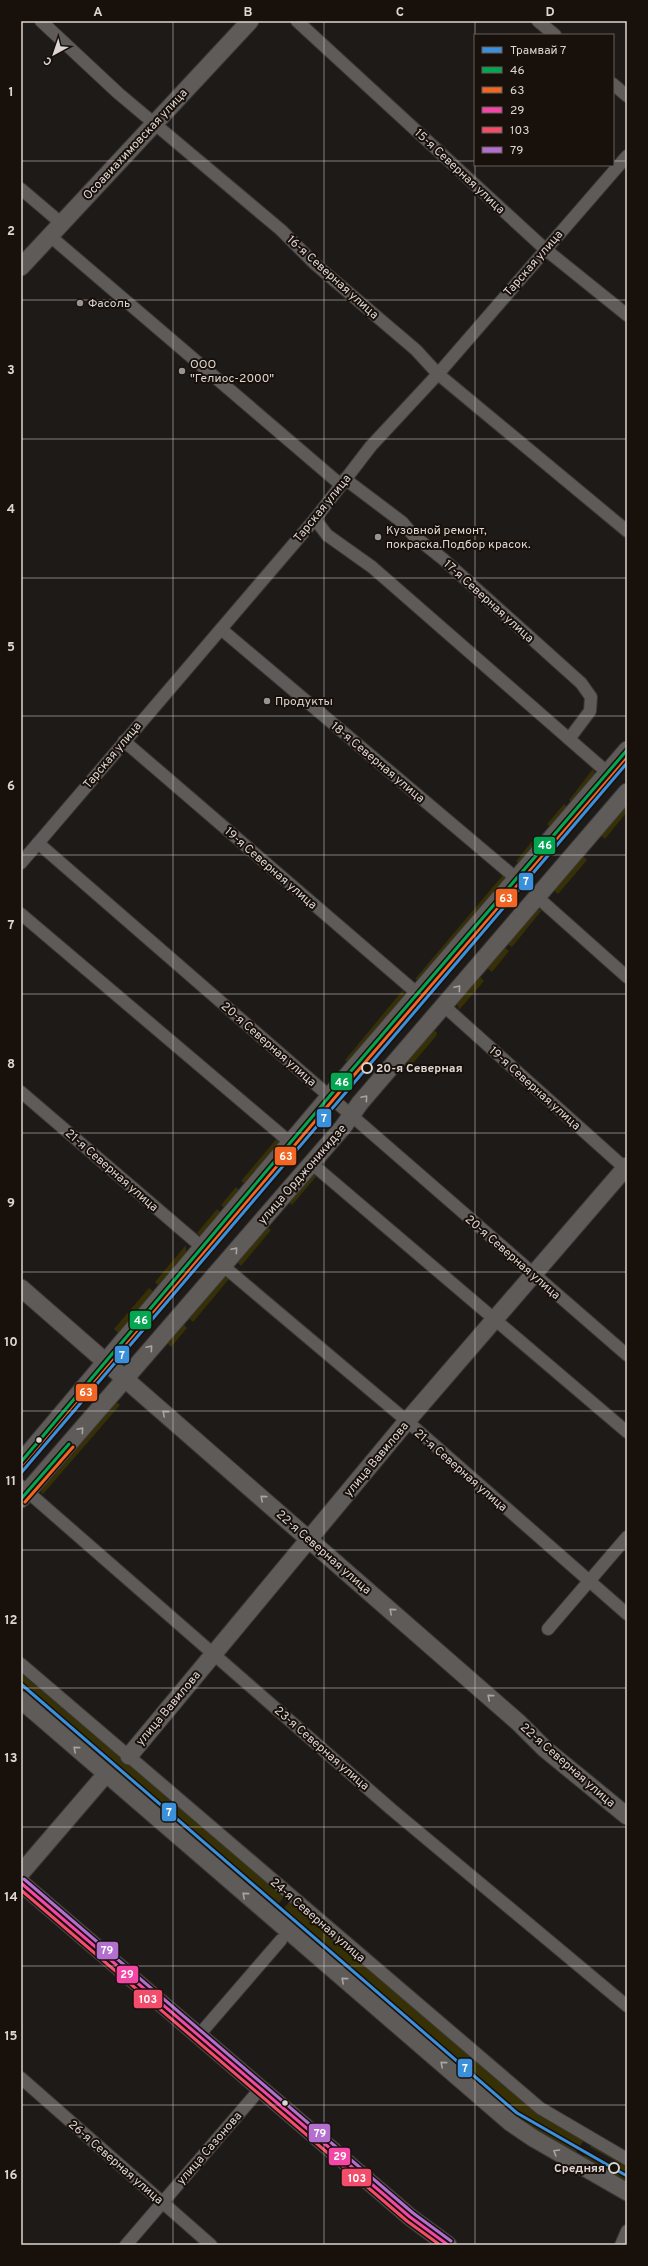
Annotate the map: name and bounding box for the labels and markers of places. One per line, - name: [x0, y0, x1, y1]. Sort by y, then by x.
- place label: Фасоль: [88, 296, 130, 312]
- marker: Фасоль: [75, 298, 85, 308]
- place label: ООО "Гелиос-2000": [190, 357, 274, 387]
- marker: ООО "Гелиос-2000": [177, 366, 187, 376]
- place label: Кузовной ремонт, покраска.Подбор красок.: [386, 523, 531, 553]
- marker: Кузовной ремонт, покраска.Подбор красок.: [373, 532, 383, 542]
- place label: Продукты: [275, 694, 333, 710]
- marker: Продукты: [262, 696, 272, 706]
- place label: 20-я Северная: [376, 1061, 463, 1077]
- marker: 20-я Северная: [361, 1062, 373, 1074]
- unlabelled marker: [34, 1435, 44, 1445]
- unlabelled marker: [280, 2098, 290, 2108]
- place label: Средняя: [554, 2161, 605, 2177]
- marker: Средняя: [608, 2162, 620, 2174]

